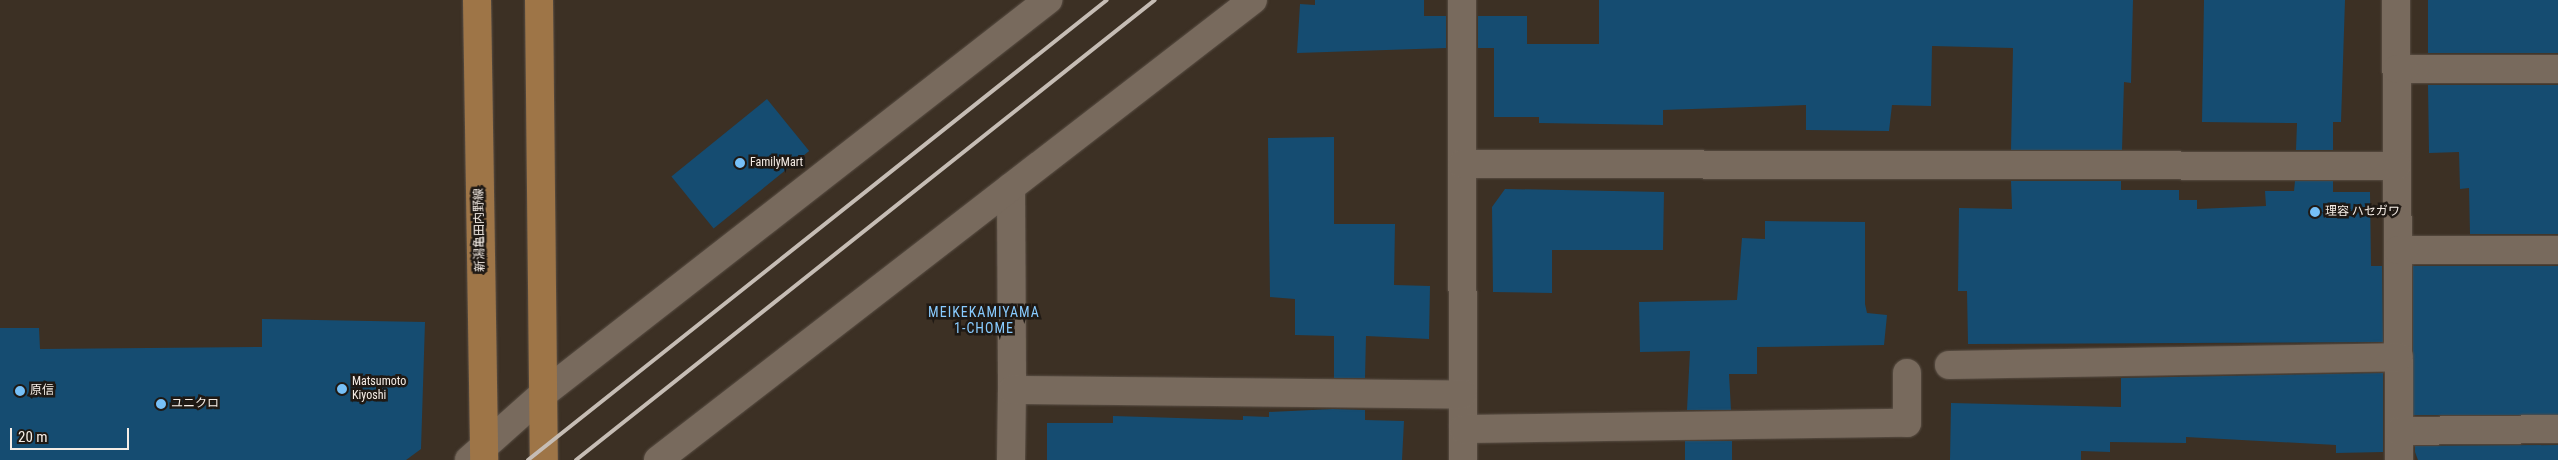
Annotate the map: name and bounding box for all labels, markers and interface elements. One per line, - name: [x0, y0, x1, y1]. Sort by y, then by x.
- place label: FamilyMart: [750, 156, 803, 170]
- marker: FamilyMart: [734, 157, 746, 169]
- street label: 新潟亀田内野線: [472, 188, 488, 272]
- place label: 理容 ハセガワ: [2325, 205, 2400, 219]
- marker: 理容 ハセガワ: [2309, 206, 2321, 218]
- district label: MEIKEKAMIYAMA 1-CHOME: [926, 304, 1042, 336]
- place label: Matsumoto Kiyoshi: [352, 375, 406, 403]
- marker: Matsumoto Kiyoshi: [336, 383, 348, 395]
- place label: 原信: [30, 384, 54, 398]
- marker: 原信: [14, 385, 26, 397]
- place label: ユニクロ: [171, 397, 219, 411]
- marker: ユニクロ: [155, 398, 167, 410]
- scale bar: [12, 418, 131, 450]
- text: 20 m: [18, 428, 48, 446]

